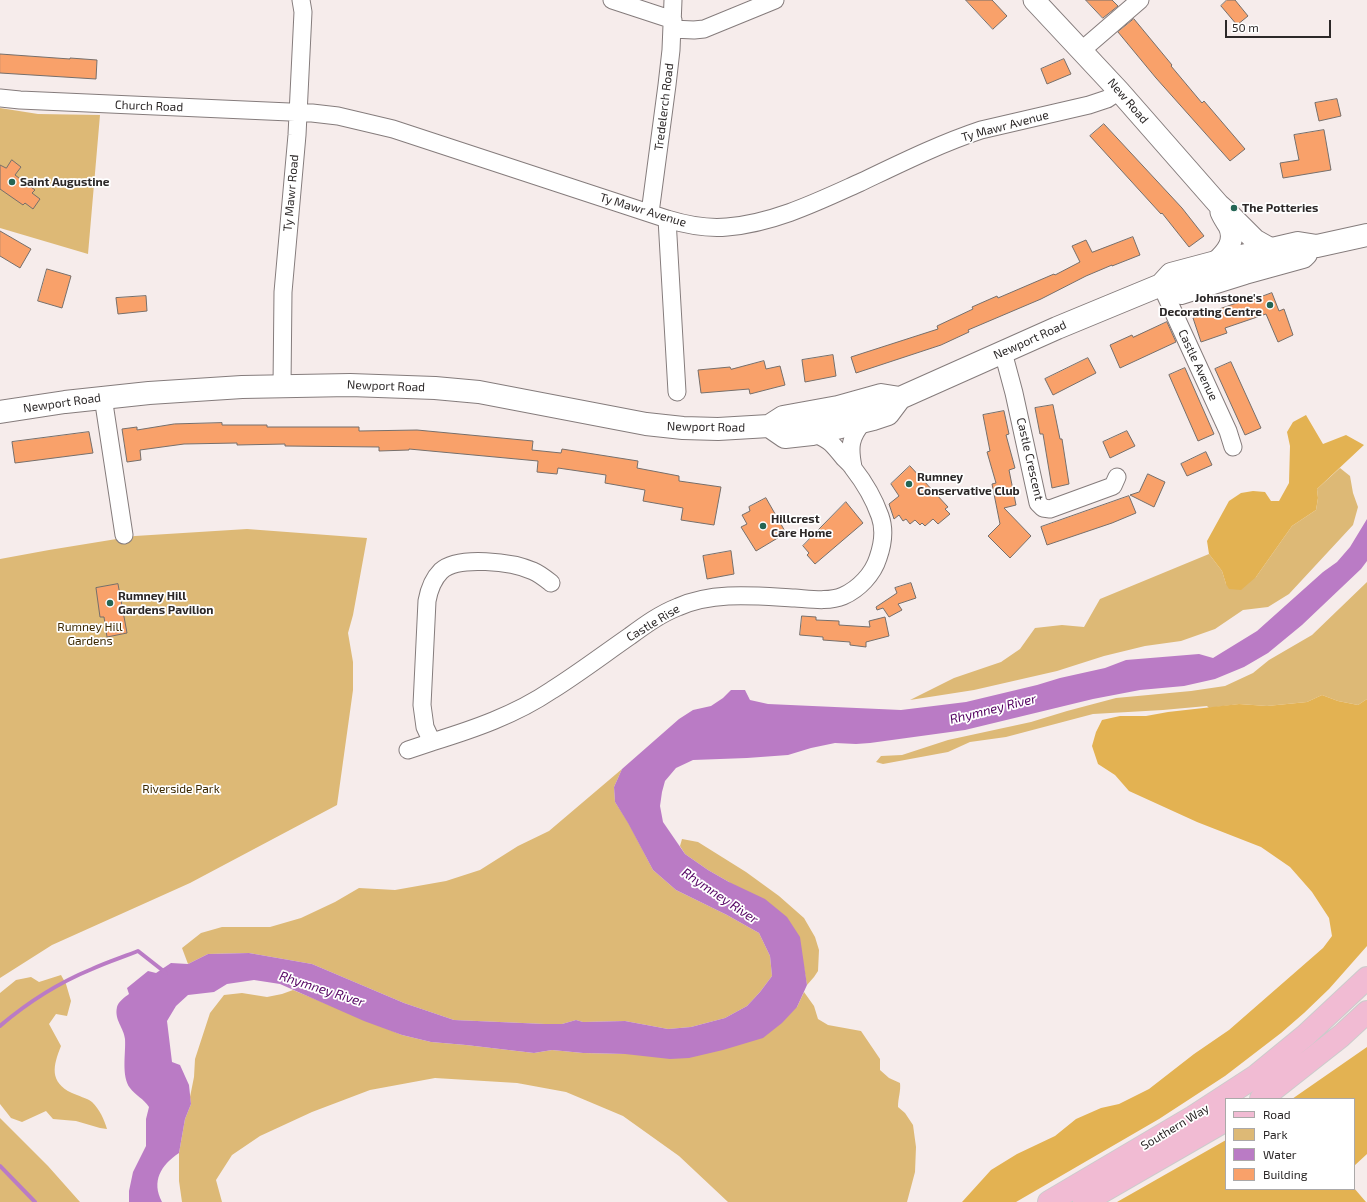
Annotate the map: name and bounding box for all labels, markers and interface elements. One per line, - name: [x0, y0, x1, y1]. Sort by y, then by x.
- scale bar: [1227, 12, 1333, 38]
- text: 50 m: [1232, 20, 1259, 34]
- street label: Tredelerch Road: [651, 62, 677, 152]
- street label: New Road: [1104, 75, 1152, 127]
- street label: Church Road: [115, 98, 183, 114]
- street label: Ty Mawr Avenue: [960, 107, 1050, 145]
- street label: Ty Mawr Road: [280, 154, 302, 232]
- place label: Saint Augustine: [20, 175, 110, 189]
- marker: Saint Augustine: [7, 177, 17, 187]
- street label: Ty Mawr Avenue: [598, 190, 688, 230]
- place label: The Potteries: [1242, 201, 1318, 215]
- marker: The Potteries: [1229, 203, 1239, 213]
- place label: Johnstone's Decorating Centre: [1159, 291, 1262, 319]
- marker: Johnstone's Decorating Centre: [1265, 300, 1275, 310]
- street label: Newport Road: [991, 318, 1069, 362]
- street label: Castle Avenue: [1175, 327, 1221, 403]
- street label: Newport Road: [347, 377, 425, 395]
- street label: Newport Road: [22, 390, 102, 416]
- street label: Castle Crescent: [1013, 416, 1047, 502]
- street label: Newport Road: [667, 419, 745, 435]
- place label: Rumney Conservative Club: [917, 470, 1020, 498]
- marker: Rumney Conservative Club: [904, 479, 914, 489]
- place label: Hillcrest Care Home: [771, 512, 832, 540]
- marker: Hillcrest Care Home: [758, 521, 768, 531]
- place label: Rumney Hill Gardens Pavilion: [118, 589, 214, 617]
- marker: Rumney Hill Gardens Pavilion: [105, 598, 115, 608]
- street label: Castle Rise: [624, 601, 682, 645]
- park label: Rumney Hill Gardens: [57, 620, 123, 648]
- water label: Rhymney River: [948, 691, 1038, 727]
- park label: Riverside Park: [142, 782, 220, 796]
- water label: Rhymney River: [679, 865, 761, 927]
- water label: Rhymney River: [277, 968, 367, 1010]
- legend: [1225, 1098, 1355, 1190]
- street label: Southern Way: [1138, 1101, 1212, 1153]
- text: Road: [1263, 1107, 1291, 1121]
- text: Park: [1263, 1127, 1288, 1141]
- text: Water: [1263, 1147, 1297, 1161]
- text: Building: [1263, 1167, 1307, 1181]

